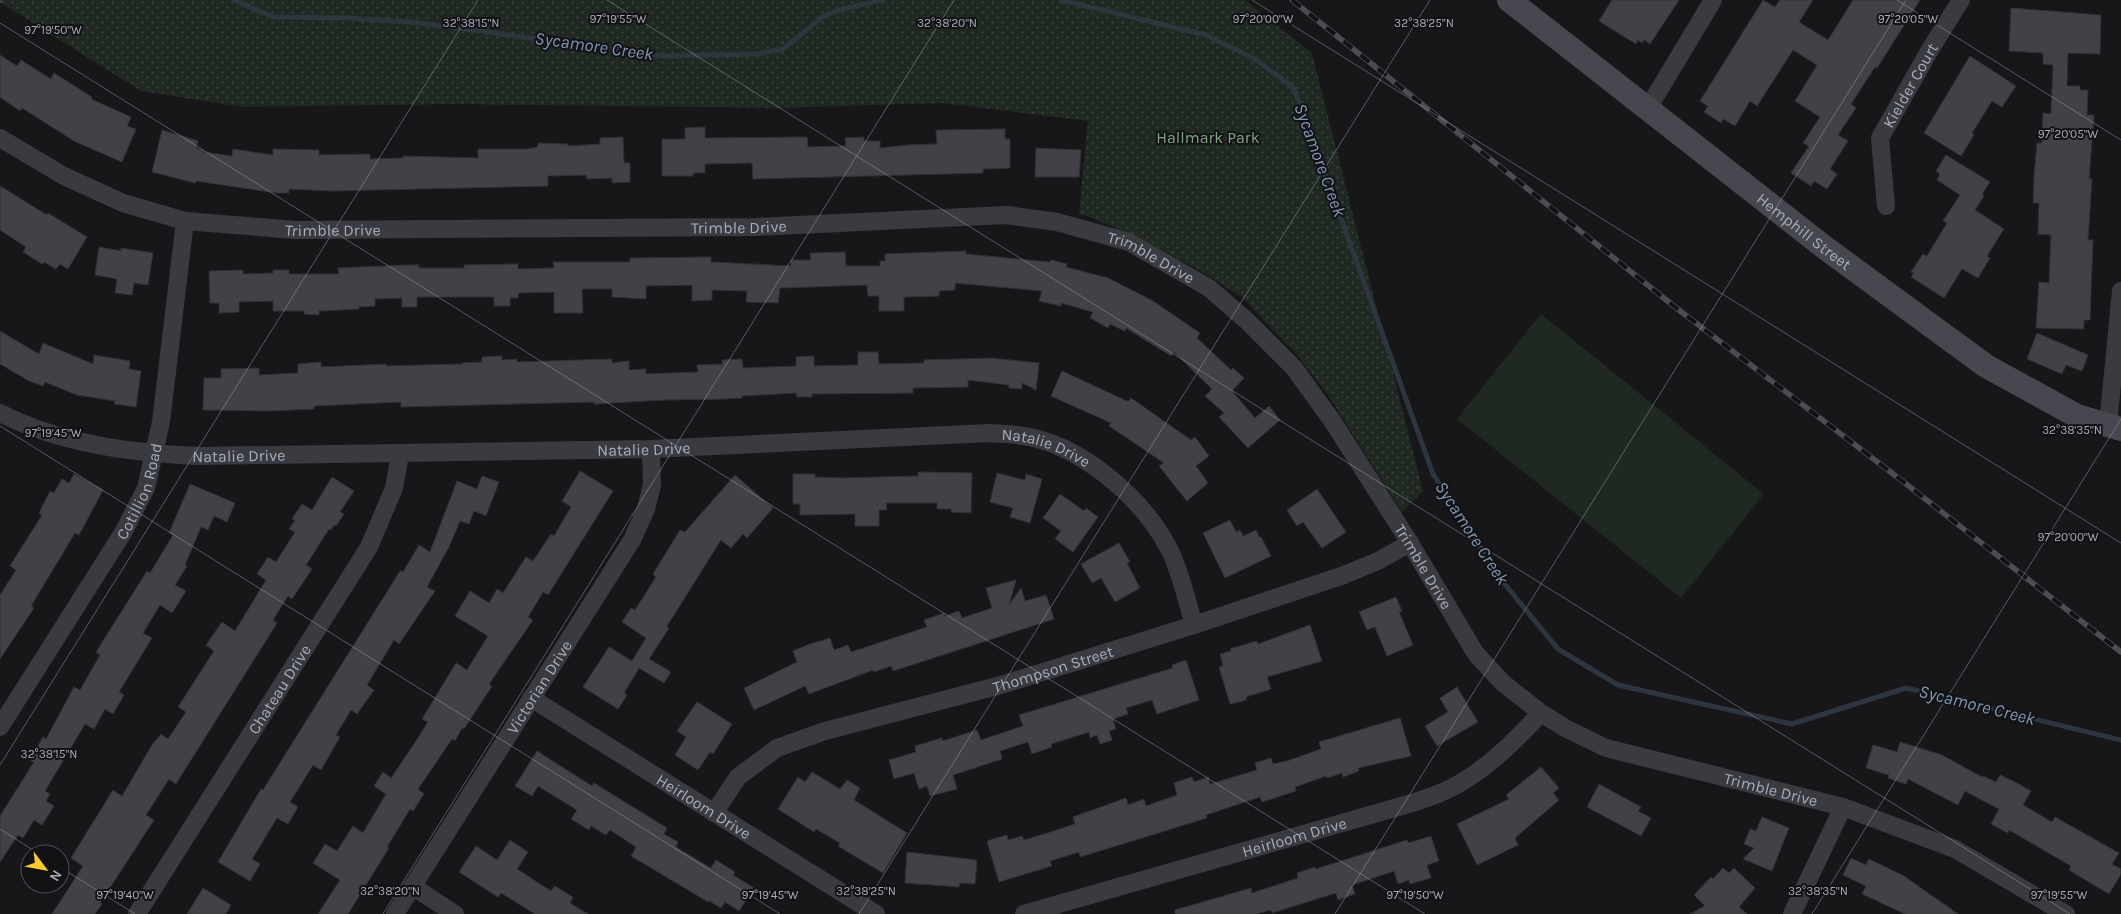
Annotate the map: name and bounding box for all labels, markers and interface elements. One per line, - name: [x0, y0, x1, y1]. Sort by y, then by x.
- text: 97°19'55"W: [589, 12, 647, 26]
- text: 97°20'00"W: [1232, 12, 1294, 26]
- text: 97°20'05"W: [1878, 12, 1939, 26]
- text: 32°38'15"N: [443, 16, 499, 30]
- text: 32°38'20"N: [917, 16, 977, 30]
- text: 32°38'25"N: [1394, 16, 1454, 30]
- text: 97°19'50"W: [24, 23, 82, 37]
- water label: Sycamore Creek: [533, 27, 655, 65]
- street label: Kielder Court: [1879, 39, 1942, 131]
- water label: Sycamore Creek: [1289, 100, 1351, 221]
- text: 97°20'05"W: [2038, 127, 2099, 141]
- park label: Hallmark Park: [1156, 128, 1260, 147]
- street label: Hemphill Street: [1753, 189, 1855, 274]
- street label: Trimble Drive: [691, 216, 787, 237]
- street label: Trimble Drive: [284, 220, 381, 240]
- street label: Trimble Drive: [1105, 228, 1198, 288]
- text: 32°38'35"N: [2042, 423, 2102, 437]
- street label: Natalie Drive: [1001, 425, 1094, 471]
- text: 97°19'45"W: [24, 426, 82, 440]
- street label: Natalie Drive: [597, 438, 691, 460]
- street label: Cotillion Road: [112, 441, 166, 543]
- street label: Natalie Drive: [192, 446, 286, 466]
- water label: Sycamore Creek: [1430, 477, 1514, 590]
- street label: Trimble Drive: [1390, 521, 1456, 613]
- text: 97°20'00"W: [2037, 530, 2099, 544]
- street label: Victorian Drive: [503, 637, 576, 737]
- street label: Chateau Drive: [244, 641, 315, 738]
- street label: Thompson Street: [991, 642, 1116, 697]
- water label: Sycamore Creek: [1916, 680, 2038, 730]
- text: 32°38'15"N: [21, 747, 77, 761]
- street label: Trimble Drive: [1722, 769, 1820, 810]
- street label: Heirloom Drive: [653, 770, 754, 843]
- street label: Heirloom Drive: [1240, 813, 1349, 861]
- north arrow: [20, 844, 70, 894]
- text: N: [46, 867, 65, 884]
- text: 32°38'20"N: [360, 884, 420, 898]
- text: 32°38'25"N: [836, 884, 896, 898]
- text: 32°38'35"N: [1788, 884, 1848, 898]
- text: 97°19'40"W: [96, 888, 154, 902]
- text: 97°19'45"W: [741, 888, 799, 902]
- text: 97°19'50"W: [1386, 888, 1444, 902]
- text: 97°19'55"W: [2030, 888, 2088, 902]

